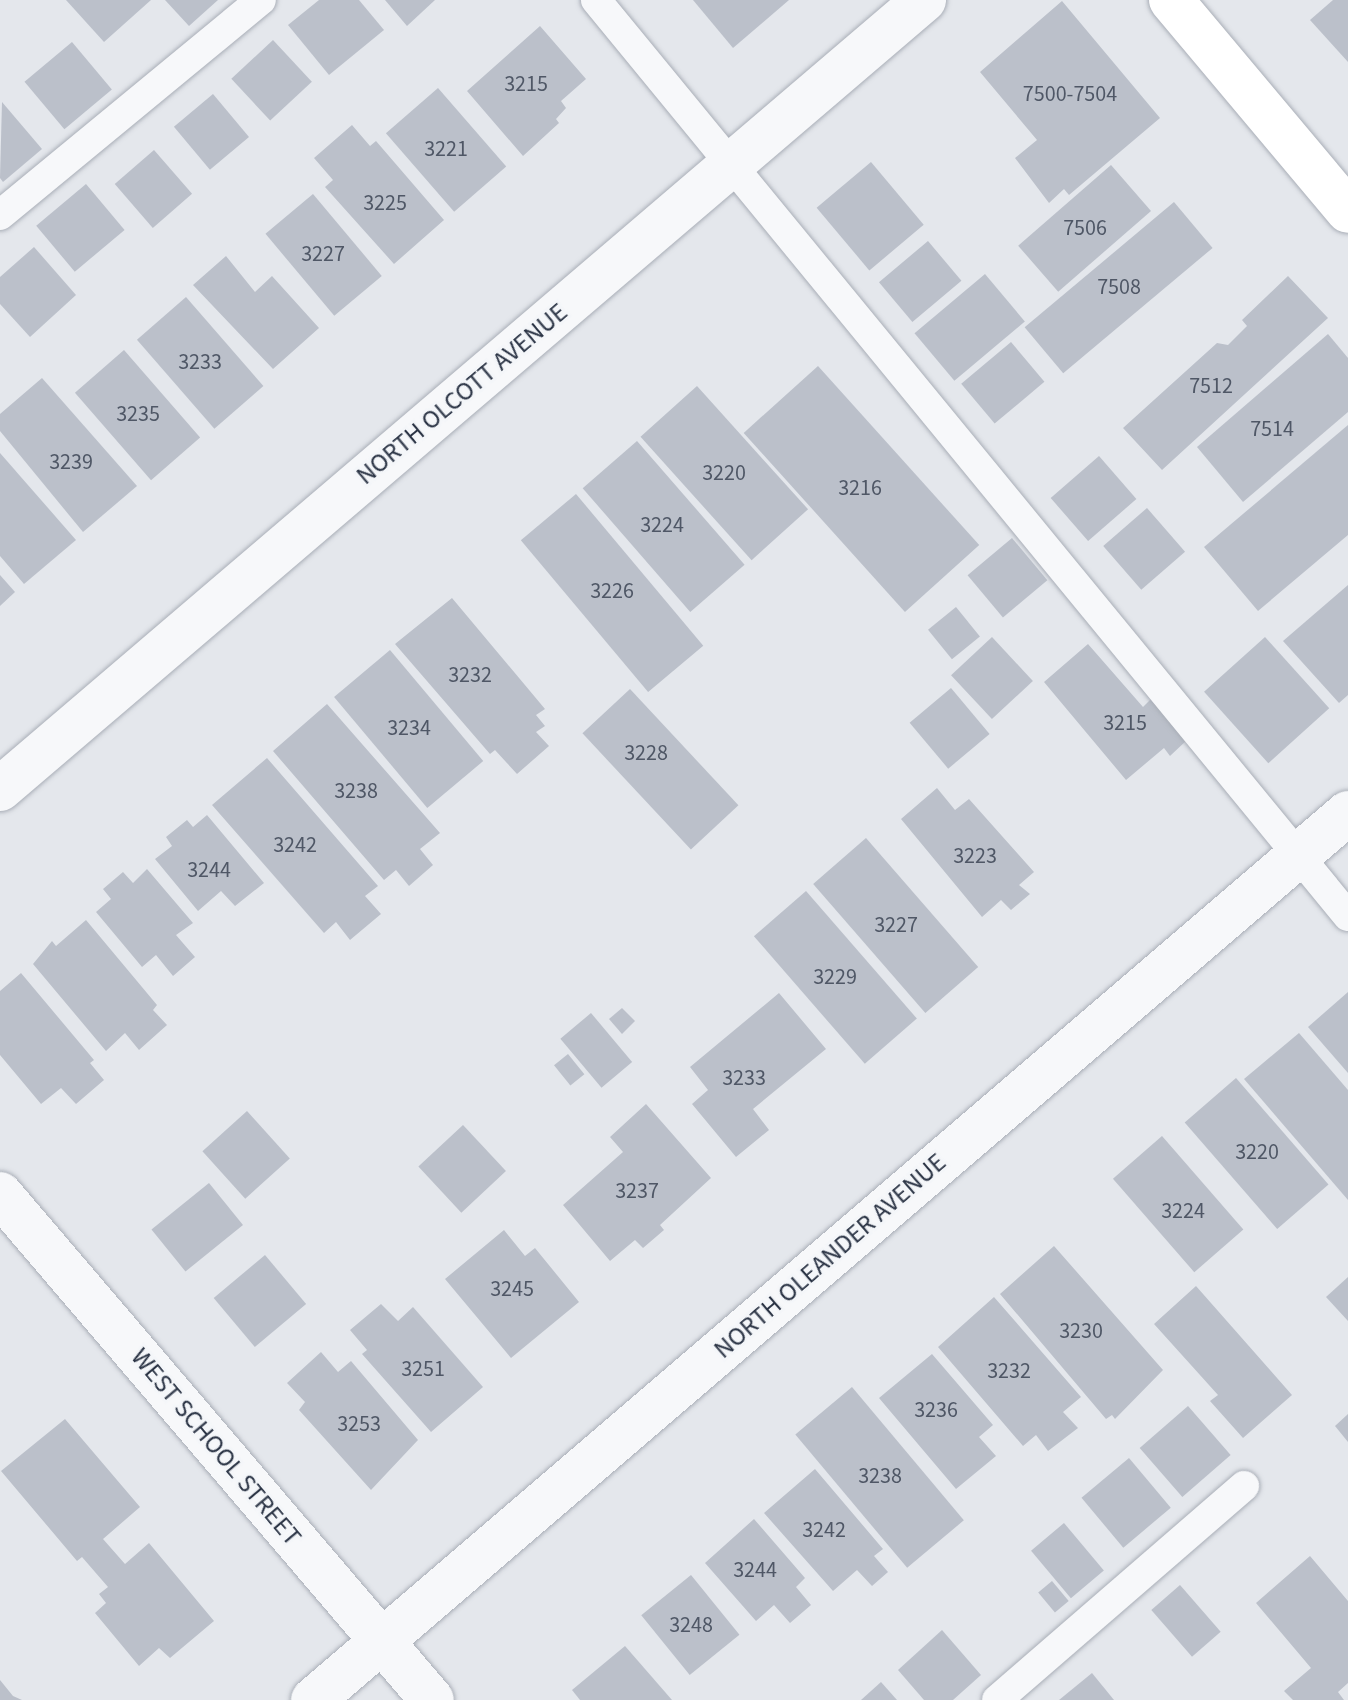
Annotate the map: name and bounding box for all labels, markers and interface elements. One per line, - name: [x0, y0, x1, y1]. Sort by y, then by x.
- house number: 3215: [504, 72, 548, 98]
- house number: 7500-7504: [1023, 82, 1117, 108]
- house number: 3221: [424, 137, 468, 163]
- house number: 3225: [363, 191, 407, 217]
- house number: 7506: [1063, 216, 1107, 242]
- house number: 3227: [301, 242, 345, 268]
- house number: 7508: [1097, 275, 1141, 301]
- street label: NORTH OLCOTT AVENUE: [350, 297, 574, 491]
- house number: 3233: [178, 350, 222, 376]
- house number: 7512: [1189, 374, 1233, 400]
- house number: 3235: [116, 402, 160, 428]
- house number: 7514: [1250, 417, 1294, 443]
- house number: 3239: [49, 450, 93, 476]
- house number: 3220: [702, 461, 746, 487]
- house number: 3216: [838, 476, 882, 502]
- house number: 3224: [640, 513, 684, 539]
- house number: 3226: [590, 579, 634, 605]
- house number: 3232: [448, 663, 492, 689]
- house number: 3215: [1103, 711, 1147, 737]
- house number: 3234: [387, 716, 431, 742]
- house number: 3228: [624, 741, 668, 767]
- house number: 3238: [334, 779, 378, 805]
- house number: 3242: [273, 833, 317, 859]
- house number: 3223: [953, 844, 997, 870]
- house number: 3244: [187, 858, 231, 884]
- house number: 3227: [874, 913, 918, 939]
- house number: 3229: [813, 965, 857, 991]
- house number: 3233: [722, 1066, 766, 1092]
- house number: 3220: [1235, 1140, 1279, 1166]
- street label: NORTH OLEANDER AVENUE: [708, 1147, 952, 1365]
- house number: 3237: [615, 1179, 659, 1205]
- house number: 3224: [1161, 1199, 1205, 1225]
- house number: 3245: [490, 1277, 534, 1303]
- house number: 3230: [1059, 1319, 1103, 1345]
- street label: WEST SCHOOL STREET: [124, 1342, 308, 1552]
- house number: 3251: [401, 1357, 445, 1383]
- house number: 3232: [987, 1359, 1031, 1385]
- house number: 3236: [914, 1398, 958, 1424]
- house number: 3253: [337, 1412, 381, 1438]
- house number: 3238: [858, 1464, 902, 1490]
- house number: 3242: [802, 1518, 846, 1544]
- house number: 3244: [733, 1558, 777, 1584]
- house number: 3248: [669, 1613, 713, 1639]

